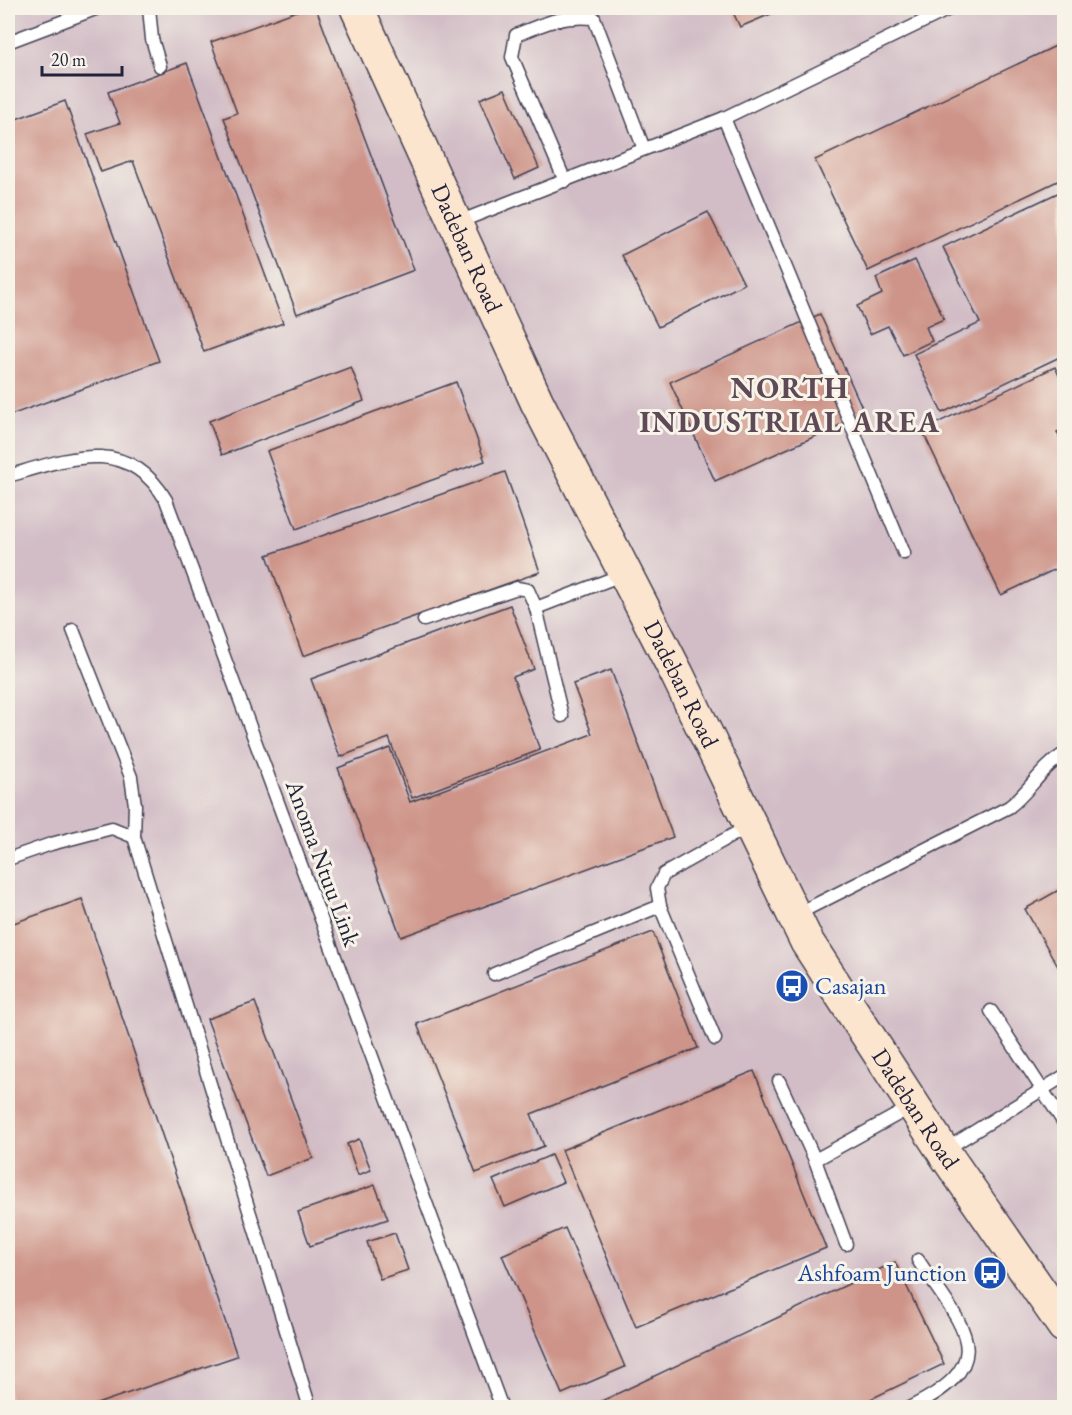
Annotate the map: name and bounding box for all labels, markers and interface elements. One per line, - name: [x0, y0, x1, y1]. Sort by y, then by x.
- scale bar: [42, 39, 122, 77]
- text: 20 m: [51, 48, 86, 71]
- street label: Dadeban Road: [424, 179, 510, 318]
- district label: NORTH INDUSTRIAL AREA: [639, 368, 941, 441]
- street label: Dadeban Road: [637, 615, 727, 753]
- street label: Anoma Ntuu Link: [279, 775, 368, 951]
- bus stop icon: Casajan: [774, 968, 810, 1004]
- place label: Casajan: [815, 970, 887, 1001]
- street label: Dadeban Road: [865, 1042, 967, 1176]
- bus stop icon: Ashfoam Junction: [972, 1255, 1008, 1291]
- place label: Ashfoam Junction: [797, 1257, 967, 1288]

